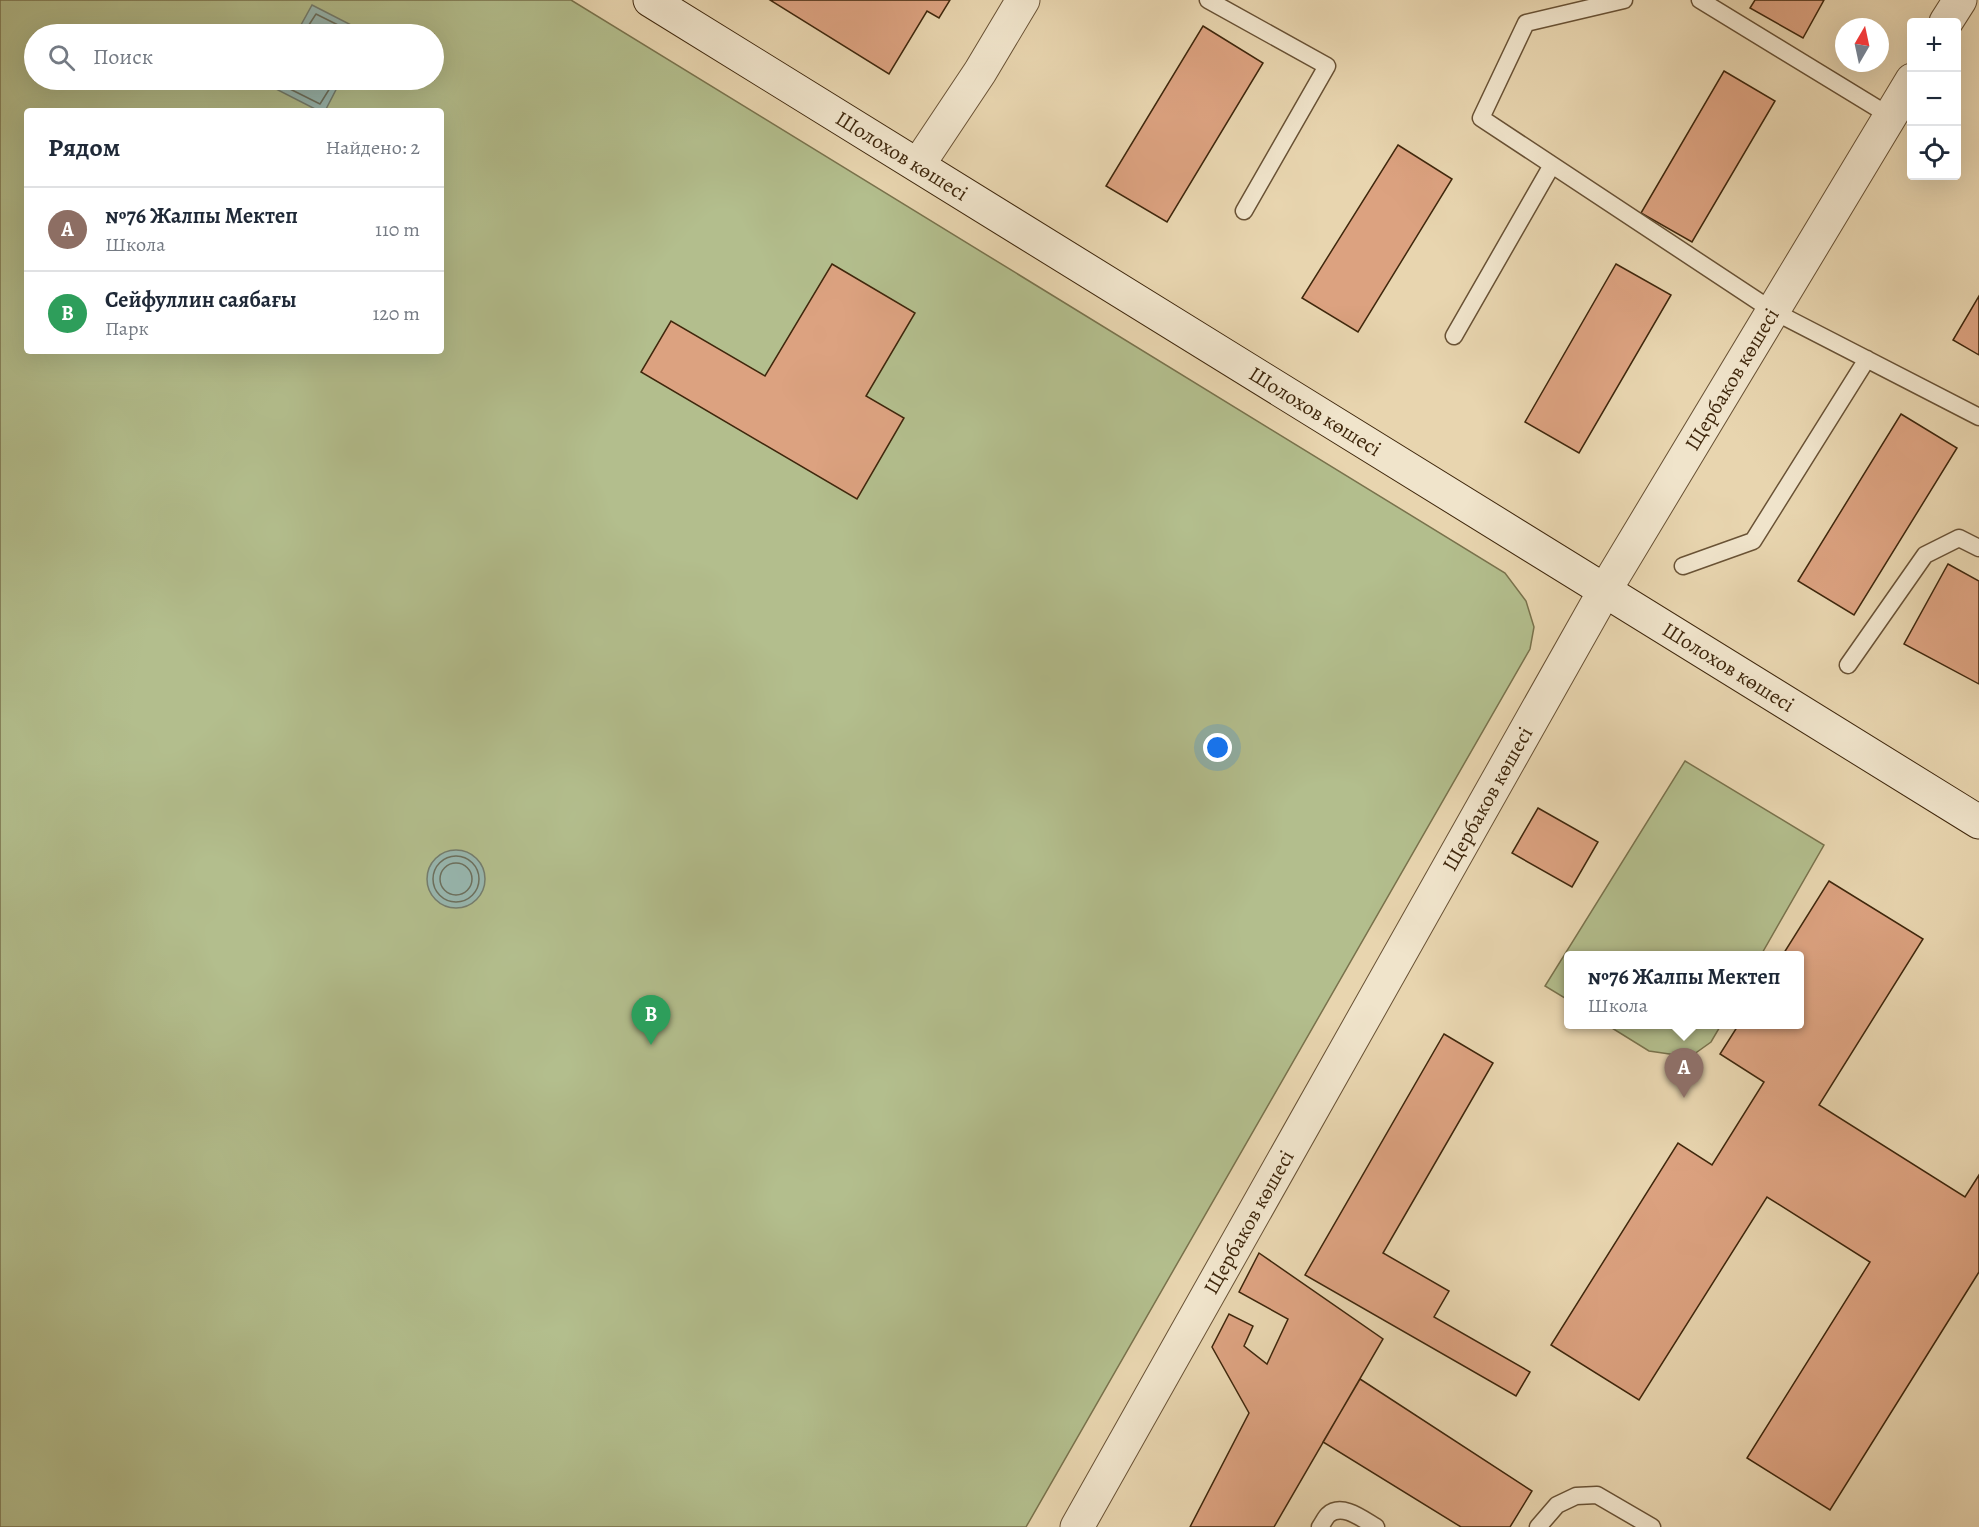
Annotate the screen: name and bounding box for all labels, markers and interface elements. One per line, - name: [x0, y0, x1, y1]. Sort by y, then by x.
- north arrow: [1835, 18, 1889, 72]
- map controls: [1907, 18, 1961, 180]
- button: +: [1907, 18, 1961, 72]
- search box: [24, 24, 444, 90]
- icon: search: [45, 41, 78, 74]
- text: Поиск: [93, 42, 153, 72]
- button: −: [1907, 72, 1961, 126]
- street label: Шолохов көшесі: [830, 104, 973, 207]
- button: locate: [1907, 126, 1961, 180]
- text: Рядом: [48, 130, 120, 165]
- text: Найдено: 2: [325, 134, 420, 161]
- text: №76 Жалпы Мектеп: [105, 201, 298, 231]
- text: A: [61, 216, 74, 243]
- text: 110 m: [375, 216, 420, 243]
- text: Школа: [105, 231, 165, 258]
- text: Сейфуллин саябағы: [105, 285, 297, 315]
- text: B: [61, 300, 74, 327]
- text: 120 m: [372, 300, 420, 327]
- street label: Щербаков көшесі: [1678, 303, 1786, 456]
- text: Парк: [105, 315, 149, 342]
- street label: Шолохов көшесі: [1244, 360, 1387, 463]
- street label: Шолохов көшесі: [1657, 615, 1800, 719]
- street label: Щербаков көшесі: [1436, 721, 1539, 876]
- your location: [1203, 733, 1232, 762]
- popup: [1564, 951, 1804, 1029]
- text: №76 Жалпы Мектеп: [1588, 962, 1780, 992]
- text: Школа: [1588, 992, 1648, 1019]
- pin: B: [632, 996, 670, 1045]
- pin: A: [1664, 1048, 1704, 1098]
- street label: Щербаков көшесі: [1197, 1145, 1301, 1299]

